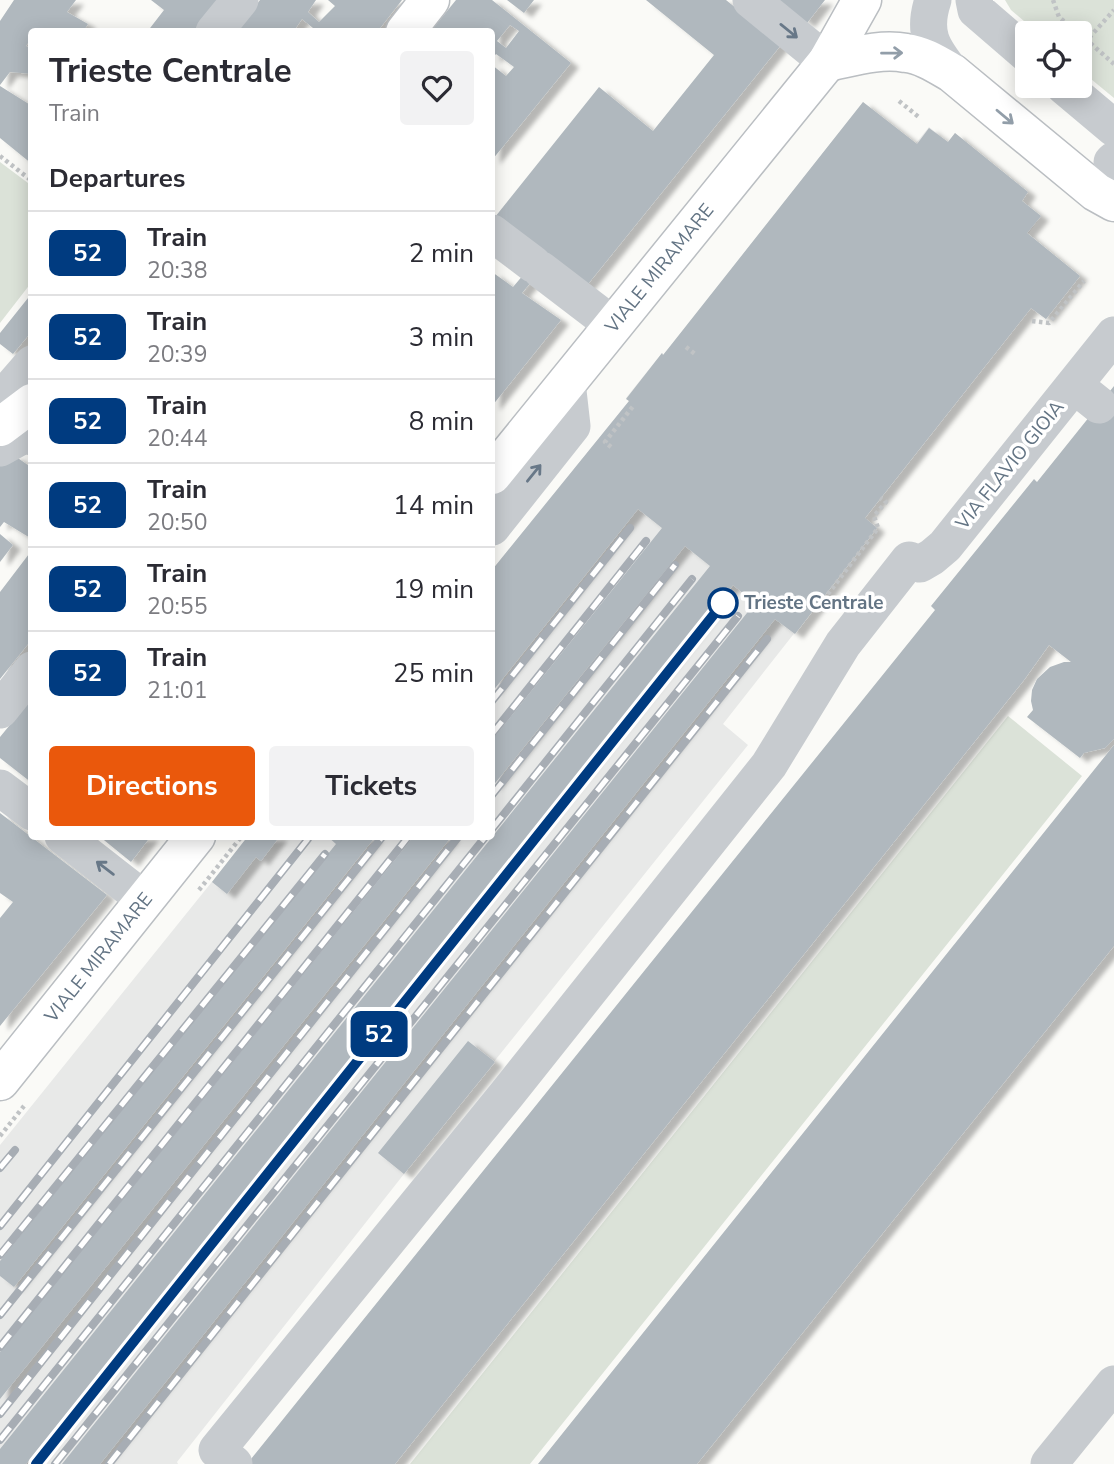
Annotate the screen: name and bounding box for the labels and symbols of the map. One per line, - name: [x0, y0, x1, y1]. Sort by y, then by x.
- one-way arrow: [780, 23, 798, 39]
- one-way arrow: [880, 46, 903, 59]
- one-way arrow: [995, 109, 1013, 125]
- street label: VIALE MIRAMARE: [599, 198, 720, 339]
- street label: VIA FLAVIO GIOIA: [949, 395, 1070, 536]
- one-way arrow: [527, 465, 542, 483]
- marker: Trieste Centrale: [708, 588, 738, 618]
- place label: Trieste Centrale: [744, 590, 884, 616]
- one-way arrow: [96, 860, 114, 875]
- street label: VIALE MIRAMARE: [38, 887, 159, 1029]
- line badge: 52: [348, 1011, 410, 1057]

